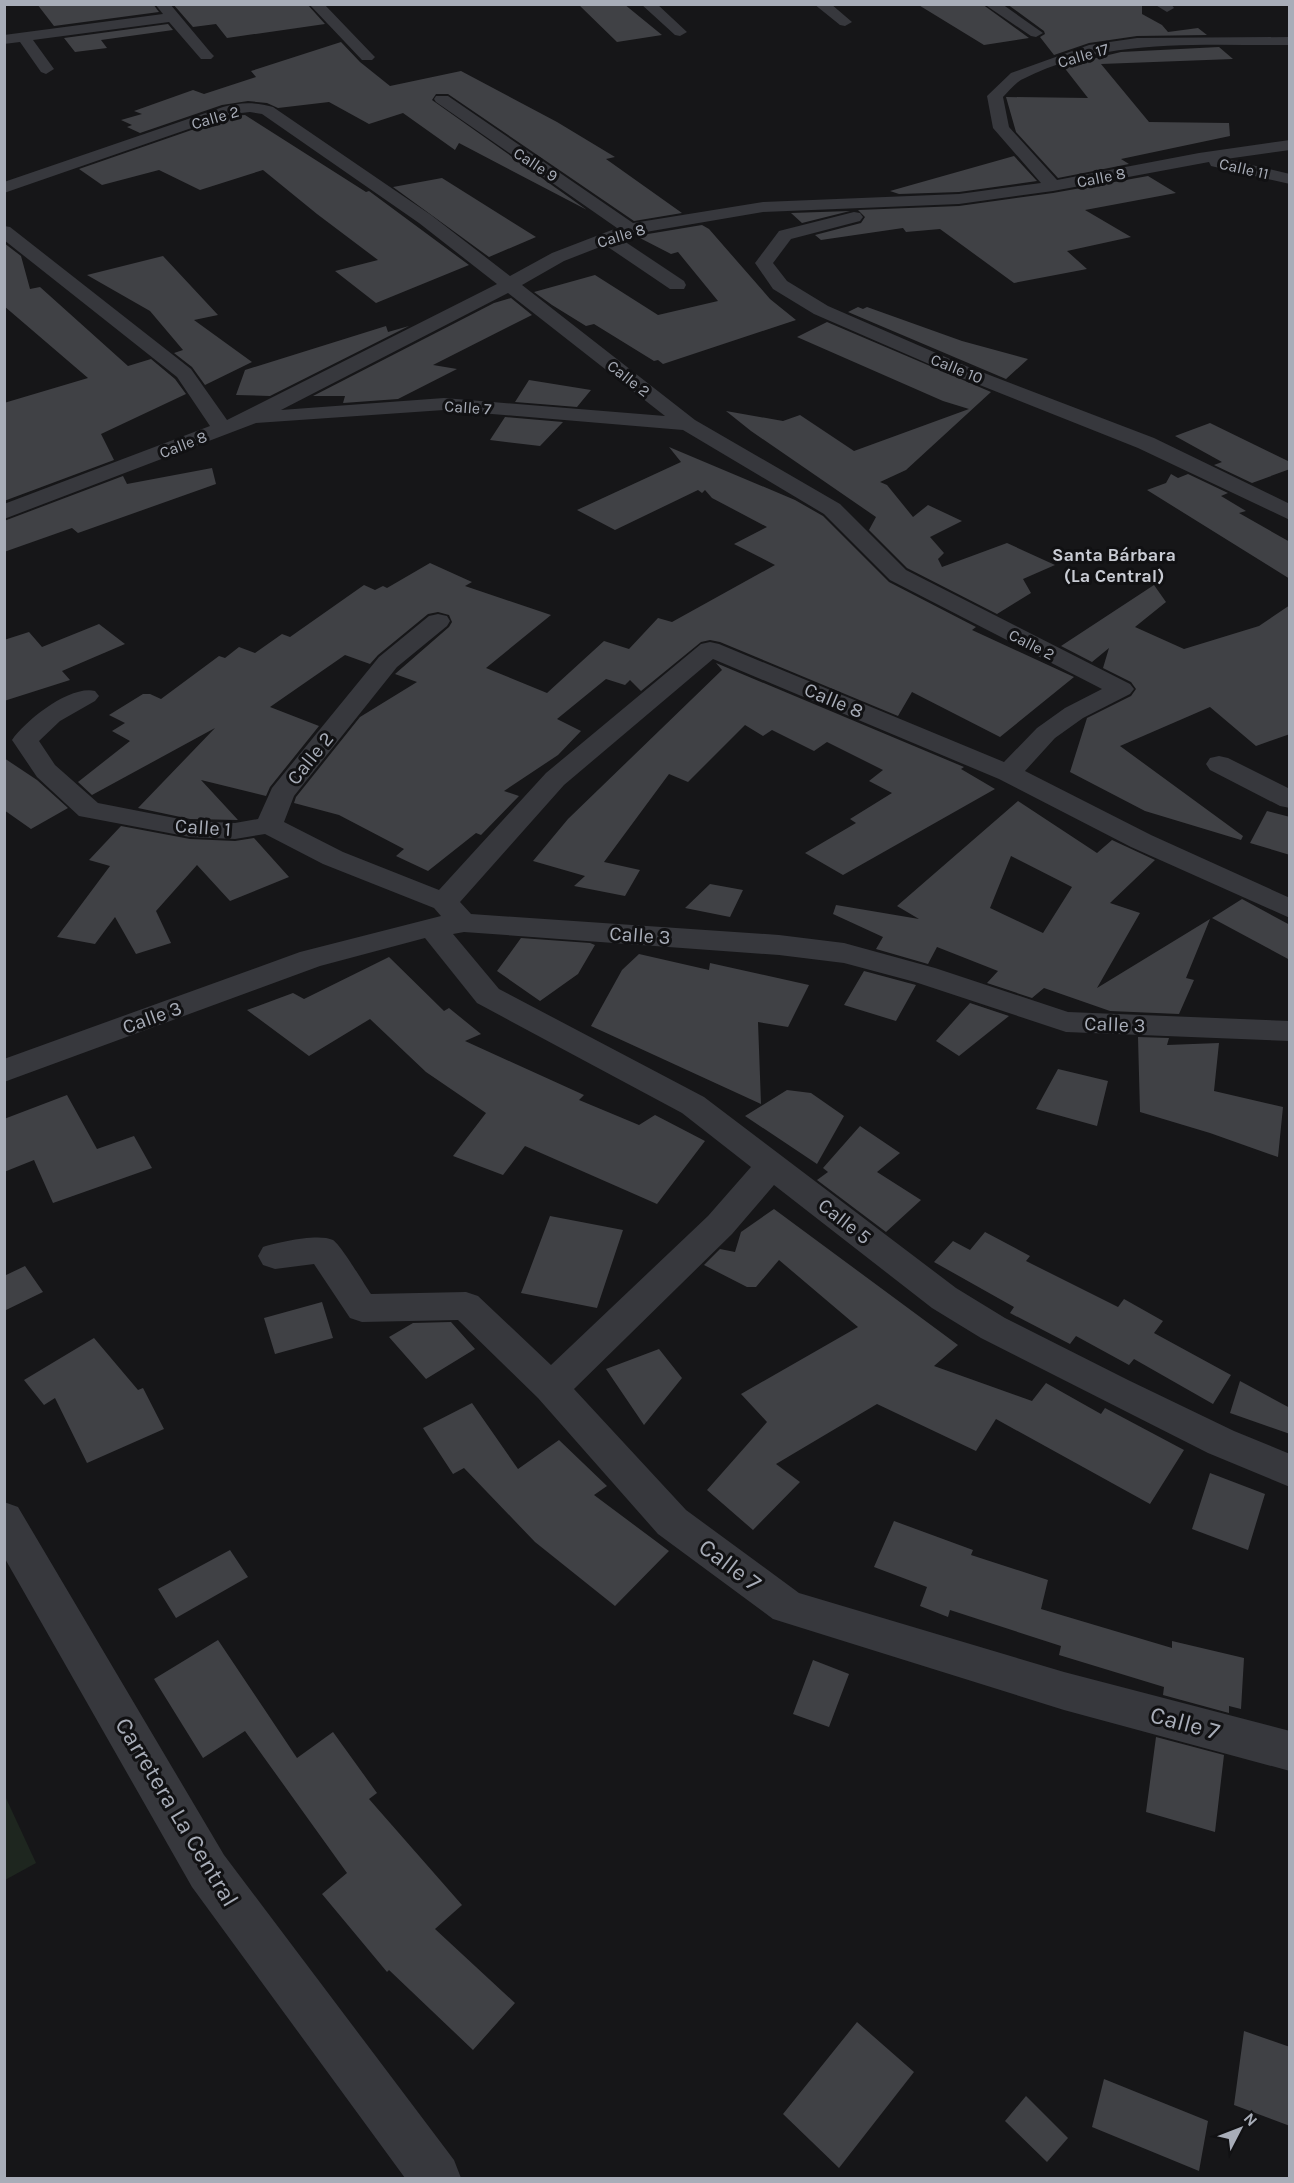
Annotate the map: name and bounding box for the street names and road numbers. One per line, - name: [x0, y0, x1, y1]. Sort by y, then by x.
- street label: Calle 17: [1055, 39, 1111, 72]
- street label: Calle 2: [189, 102, 241, 133]
- street label: Calle 9: [510, 143, 561, 186]
- street label: Calle 11: [1217, 154, 1270, 183]
- street label: Calle 8: [1075, 163, 1127, 192]
- street label: Calle 8: [595, 219, 648, 252]
- street label: Calle 10: [928, 349, 986, 387]
- street label: Calle 2: [604, 356, 654, 401]
- street label: Calle 7: [444, 396, 493, 419]
- street label: Calle 8: [157, 427, 210, 462]
- street label: Calle 2: [1006, 625, 1058, 664]
- street label: Calle 8: [801, 678, 867, 723]
- street label: Calle 2: [282, 727, 339, 789]
- street label: Calle 1: [174, 814, 232, 841]
- street label: Calle 3: [609, 922, 671, 949]
- street label: Calle 3: [119, 996, 185, 1039]
- street label: Calle 3: [1084, 1012, 1146, 1037]
- street label: Calle 5: [814, 1194, 876, 1249]
- street label: Calle 7: [693, 1533, 767, 1597]
- street label: Calle 7: [1147, 1700, 1223, 1746]
- street label: Carretera La Central: [109, 1712, 245, 1912]

